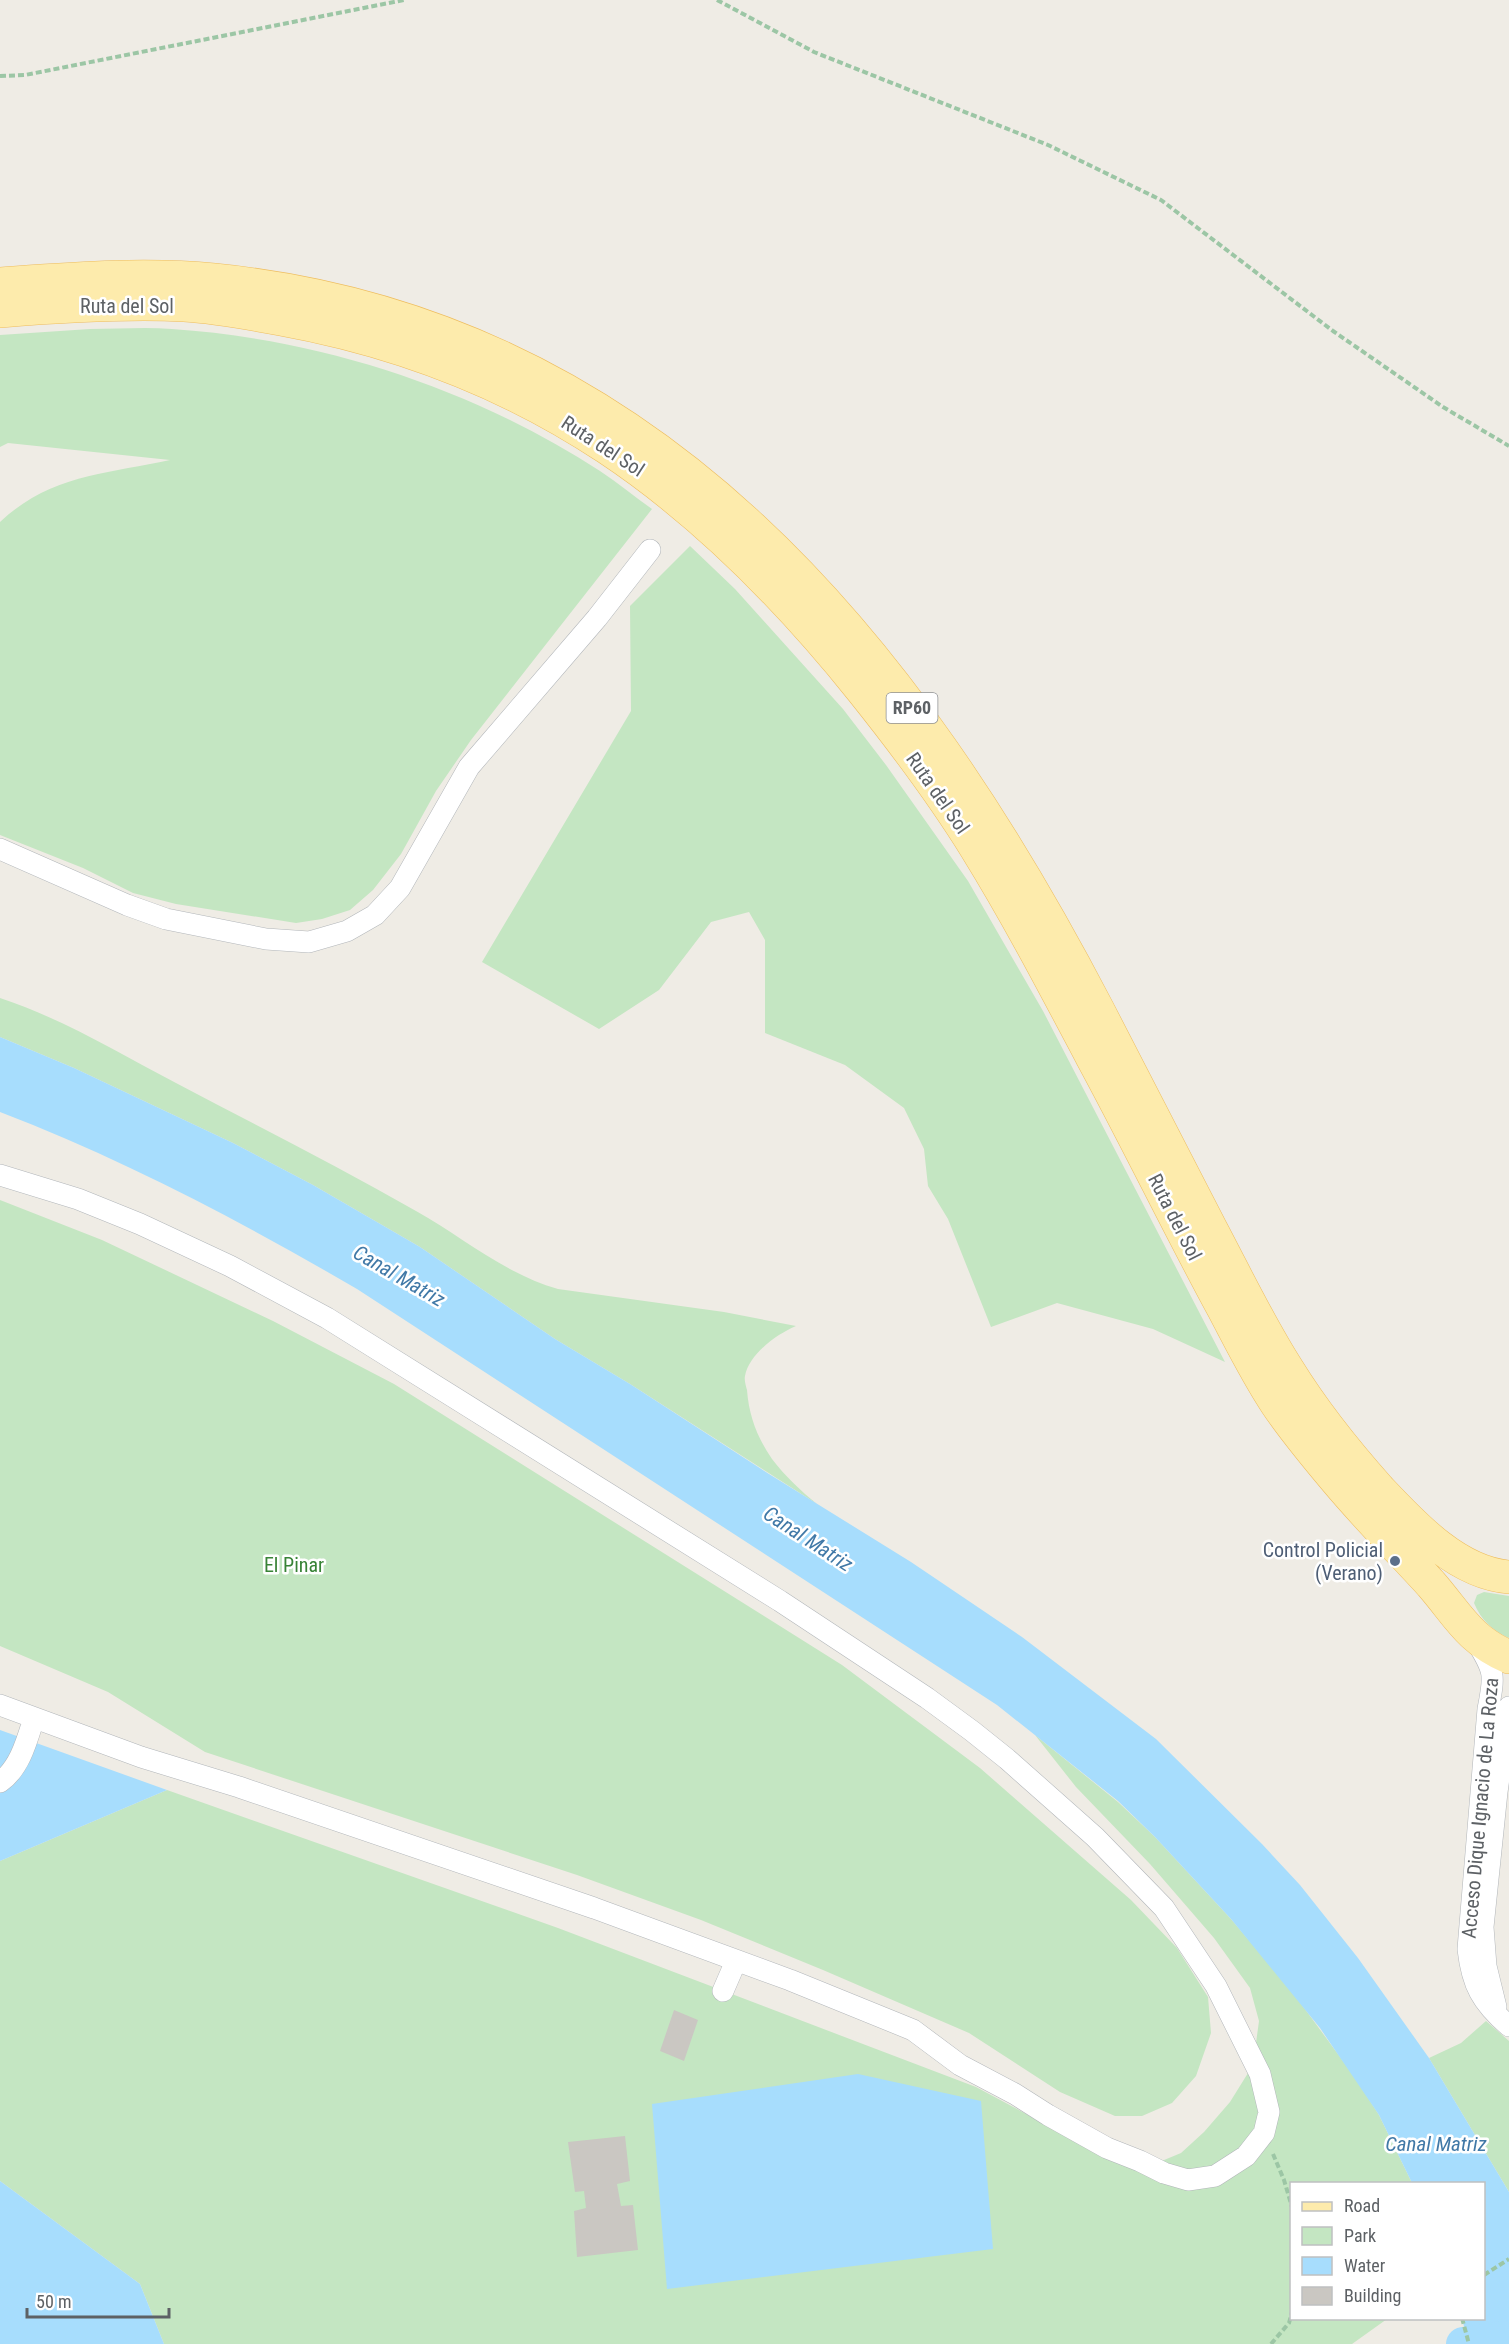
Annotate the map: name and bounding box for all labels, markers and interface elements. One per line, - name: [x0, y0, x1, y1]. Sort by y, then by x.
- street label: Ruta del Sol: [80, 294, 174, 318]
- street label: Ruta del Sol: [557, 410, 649, 482]
- road number: RP60: [886, 693, 938, 723]
- street label: Ruta del Sol: [901, 748, 975, 838]
- street label: Ruta del Sol: [1143, 1170, 1207, 1264]
- water label: Canal Matriz: [349, 1240, 449, 1312]
- water label: Canal Matriz: [759, 1501, 857, 1577]
- place label: Control Policial (Verano): [1263, 1538, 1383, 1585]
- park label: El Pinar: [264, 1553, 324, 1577]
- marker: Control Policial (Verano): [1388, 1554, 1402, 1568]
- street label: Acceso Dique Ignacio de La Roza: [1457, 1677, 1503, 1939]
- water label: Canal Matriz: [1385, 2132, 1487, 2156]
- legend: [1290, 2182, 1485, 2320]
- text: Road: [1344, 2195, 1380, 2216]
- text: Park: [1344, 2225, 1376, 2246]
- text: Water: [1344, 2255, 1386, 2276]
- scale bar: [27, 2281, 170, 2319]
- text: Building: [1344, 2285, 1401, 2306]
- text: 50 m: [36, 2291, 71, 2312]

